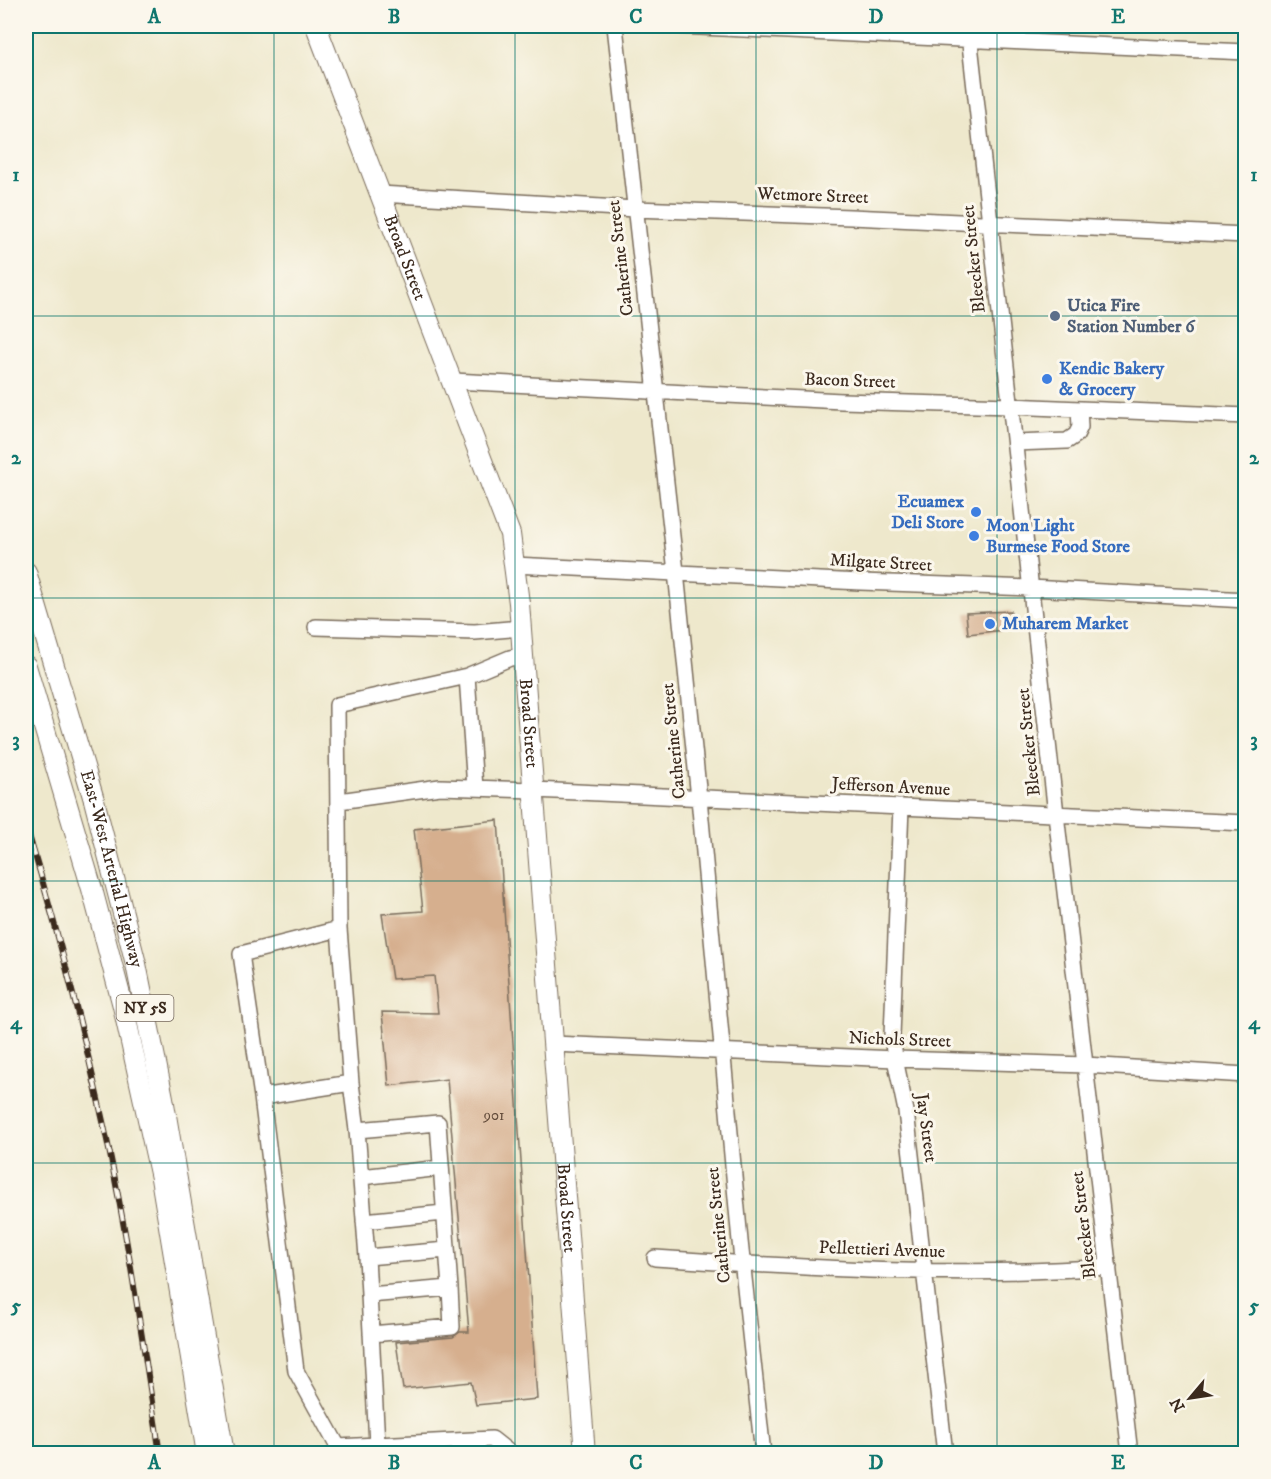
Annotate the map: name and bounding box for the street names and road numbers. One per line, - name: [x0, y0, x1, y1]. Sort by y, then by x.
- street label: Wetmore Street: [756, 183, 869, 209]
- street label: Catherine Street: [603, 198, 639, 317]
- street label: Bleecker Street: [957, 204, 991, 314]
- street label: Broad Street: [378, 212, 431, 304]
- street label: Bacon Street: [804, 368, 896, 394]
- street label: Milgate Street: [829, 549, 933, 577]
- street label: Broad Street: [514, 678, 543, 769]
- street label: Catherine Street: [657, 682, 691, 800]
- street label: Bleecker Street: [1012, 687, 1046, 797]
- street label: East-West Arterial Highway: [75, 768, 148, 971]
- street label: Jefferson Avenue: [829, 773, 951, 801]
- road number: NY 5S: [116, 995, 174, 1021]
- street label: Nichols Street: [848, 1027, 952, 1053]
- street label: Jay Street: [910, 1090, 942, 1164]
- street label: Broad Street: [551, 1162, 580, 1254]
- street label: Catherine Street: [702, 1166, 736, 1284]
- street label: Bleecker Street: [1066, 1170, 1102, 1280]
- street label: Pellettieri Avenue: [818, 1237, 946, 1263]

